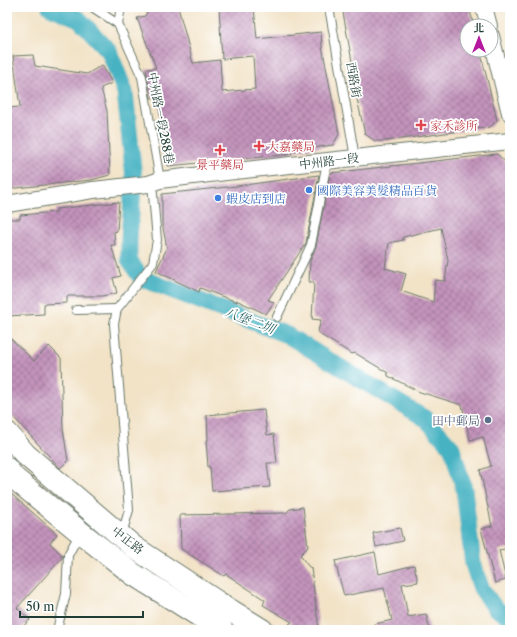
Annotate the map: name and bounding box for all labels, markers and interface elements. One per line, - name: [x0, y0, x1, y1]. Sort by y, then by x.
- north arrow: [459, 18, 499, 58]
- text: 北: [474, 21, 485, 35]
- street label: 西路街: [343, 61, 365, 100]
- street label: 中州路一段288巷: [145, 71, 177, 165]
- place label: 家禾診所: [430, 118, 478, 133]
- marker: 家禾診所: [415, 119, 427, 131]
- place label: 大嘉藥局: [267, 139, 315, 154]
- marker: 大嘉藥局: [254, 141, 264, 151]
- marker: 景平藥局: [215, 145, 225, 155]
- street label: 中州路一段: [298, 150, 360, 172]
- place label: 景平藥局: [196, 157, 244, 172]
- place label: 國際美容美髮精品百貨: [317, 183, 437, 198]
- marker: 國際美容美髮精品百貨: [304, 185, 314, 195]
- place label: 蝦皮店到店: [226, 191, 286, 206]
- marker: 蝦皮店到店: [213, 193, 223, 203]
- water label: 八堡二圳: [223, 303, 279, 338]
- place label: 田中郵局: [432, 413, 480, 428]
- marker: 田中郵局: [483, 415, 493, 425]
- street label: 中正路: [109, 523, 147, 557]
- scale bar: [20, 593, 143, 619]
- text: 50 m: [26, 599, 55, 614]

